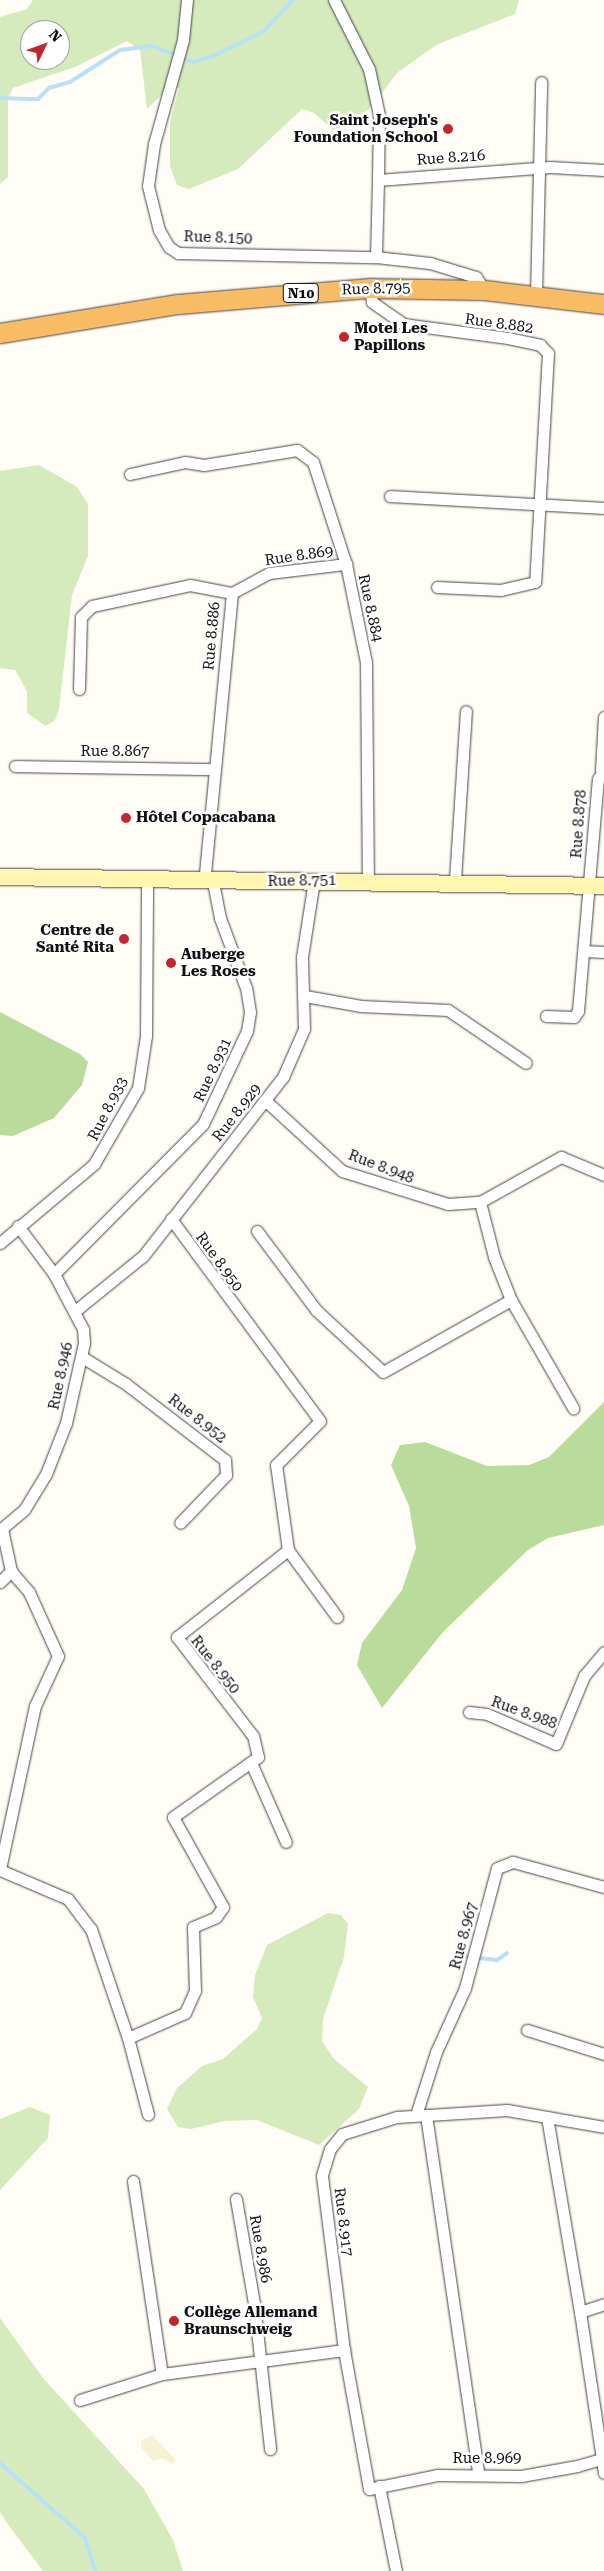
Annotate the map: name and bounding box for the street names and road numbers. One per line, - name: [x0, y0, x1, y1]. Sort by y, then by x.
- street label: Rue 8.216: [416, 147, 486, 169]
- street label: Rue 8.150: [183, 228, 253, 248]
- street label: Rue 8.795: [341, 279, 411, 299]
- road number: N10: [282, 282, 320, 304]
- street label: Rue 8.882: [464, 310, 534, 338]
- street label: Rue 8.869: [264, 542, 334, 570]
- street label: Rue 8.884: [354, 572, 386, 644]
- street label: Rue 8.886: [200, 601, 224, 671]
- street label: Rue 8.867: [81, 743, 149, 761]
- street label: Rue 8.878: [568, 789, 590, 859]
- street label: Rue 8.751: [267, 871, 337, 891]
- street label: Rue 8.931: [190, 1035, 236, 1105]
- street label: Rue 8.933: [84, 1074, 132, 1144]
- street label: Rue 8.929: [209, 1080, 265, 1146]
- street label: Rue 8.948: [346, 1146, 416, 1188]
- street label: Rue 8.950: [191, 1229, 247, 1295]
- street label: Rue 8.946: [45, 1340, 77, 1412]
- street label: Rue 8.952: [164, 1391, 230, 1447]
- street label: Rue 8.950: [187, 1632, 243, 1698]
- street label: Rue 8.988: [489, 1693, 559, 1733]
- street label: Rue 8.967: [446, 1900, 482, 1972]
- street label: Rue 8.917: [330, 2187, 356, 2257]
- street label: Rue 8.986: [245, 2213, 275, 2285]
- street label: Rue 8.969: [453, 2450, 521, 2468]

